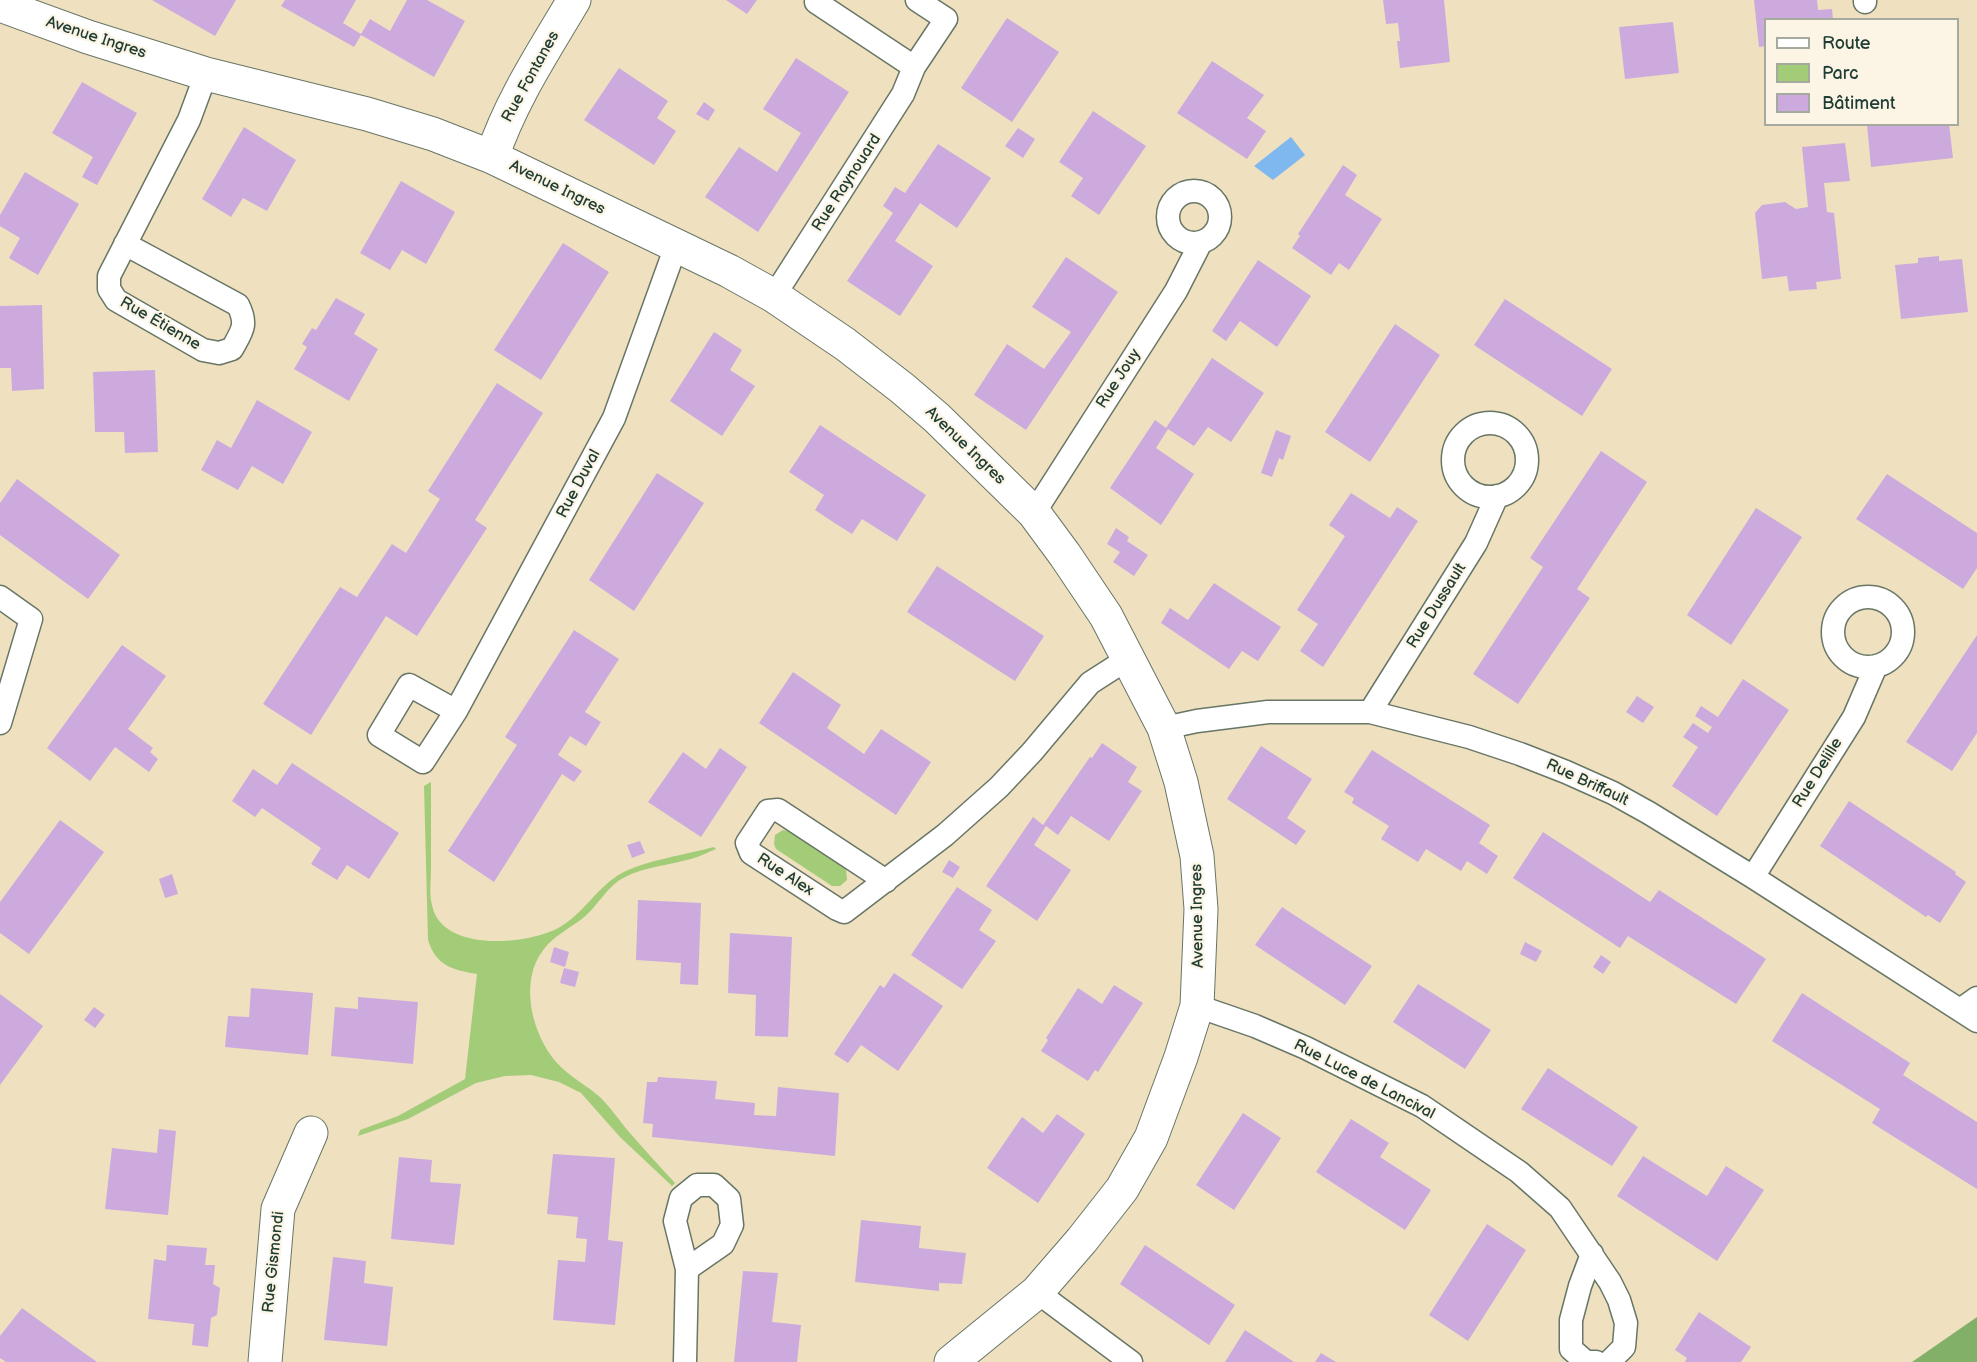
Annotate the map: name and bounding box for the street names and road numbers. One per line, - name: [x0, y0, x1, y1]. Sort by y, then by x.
- street label: Avenue Ingres: [44, 13, 148, 63]
- street label: Rue Fontanes: [498, 28, 564, 126]
- street label: Rue Raynouard: [808, 131, 886, 235]
- street label: Avenue Ingres: [506, 157, 608, 219]
- street label: Rue Étienne: [116, 293, 204, 355]
- street label: Rue Jouy: [1093, 346, 1145, 412]
- street label: Avenue Ingres: [921, 403, 1009, 489]
- street label: Rue Duval: [553, 446, 605, 522]
- street label: Rue Dussault: [1403, 560, 1471, 652]
- street label: Rue Delille: [1789, 734, 1847, 812]
- street label: Rue Briffault: [1543, 755, 1631, 811]
- street label: Rue Alex: [753, 849, 817, 901]
- street label: Avenue Ingres: [1187, 864, 1209, 968]
- street label: Rue Luce de Lancival: [1290, 1036, 1438, 1124]
- street label: Rue Gismondi: [259, 1210, 289, 1314]

